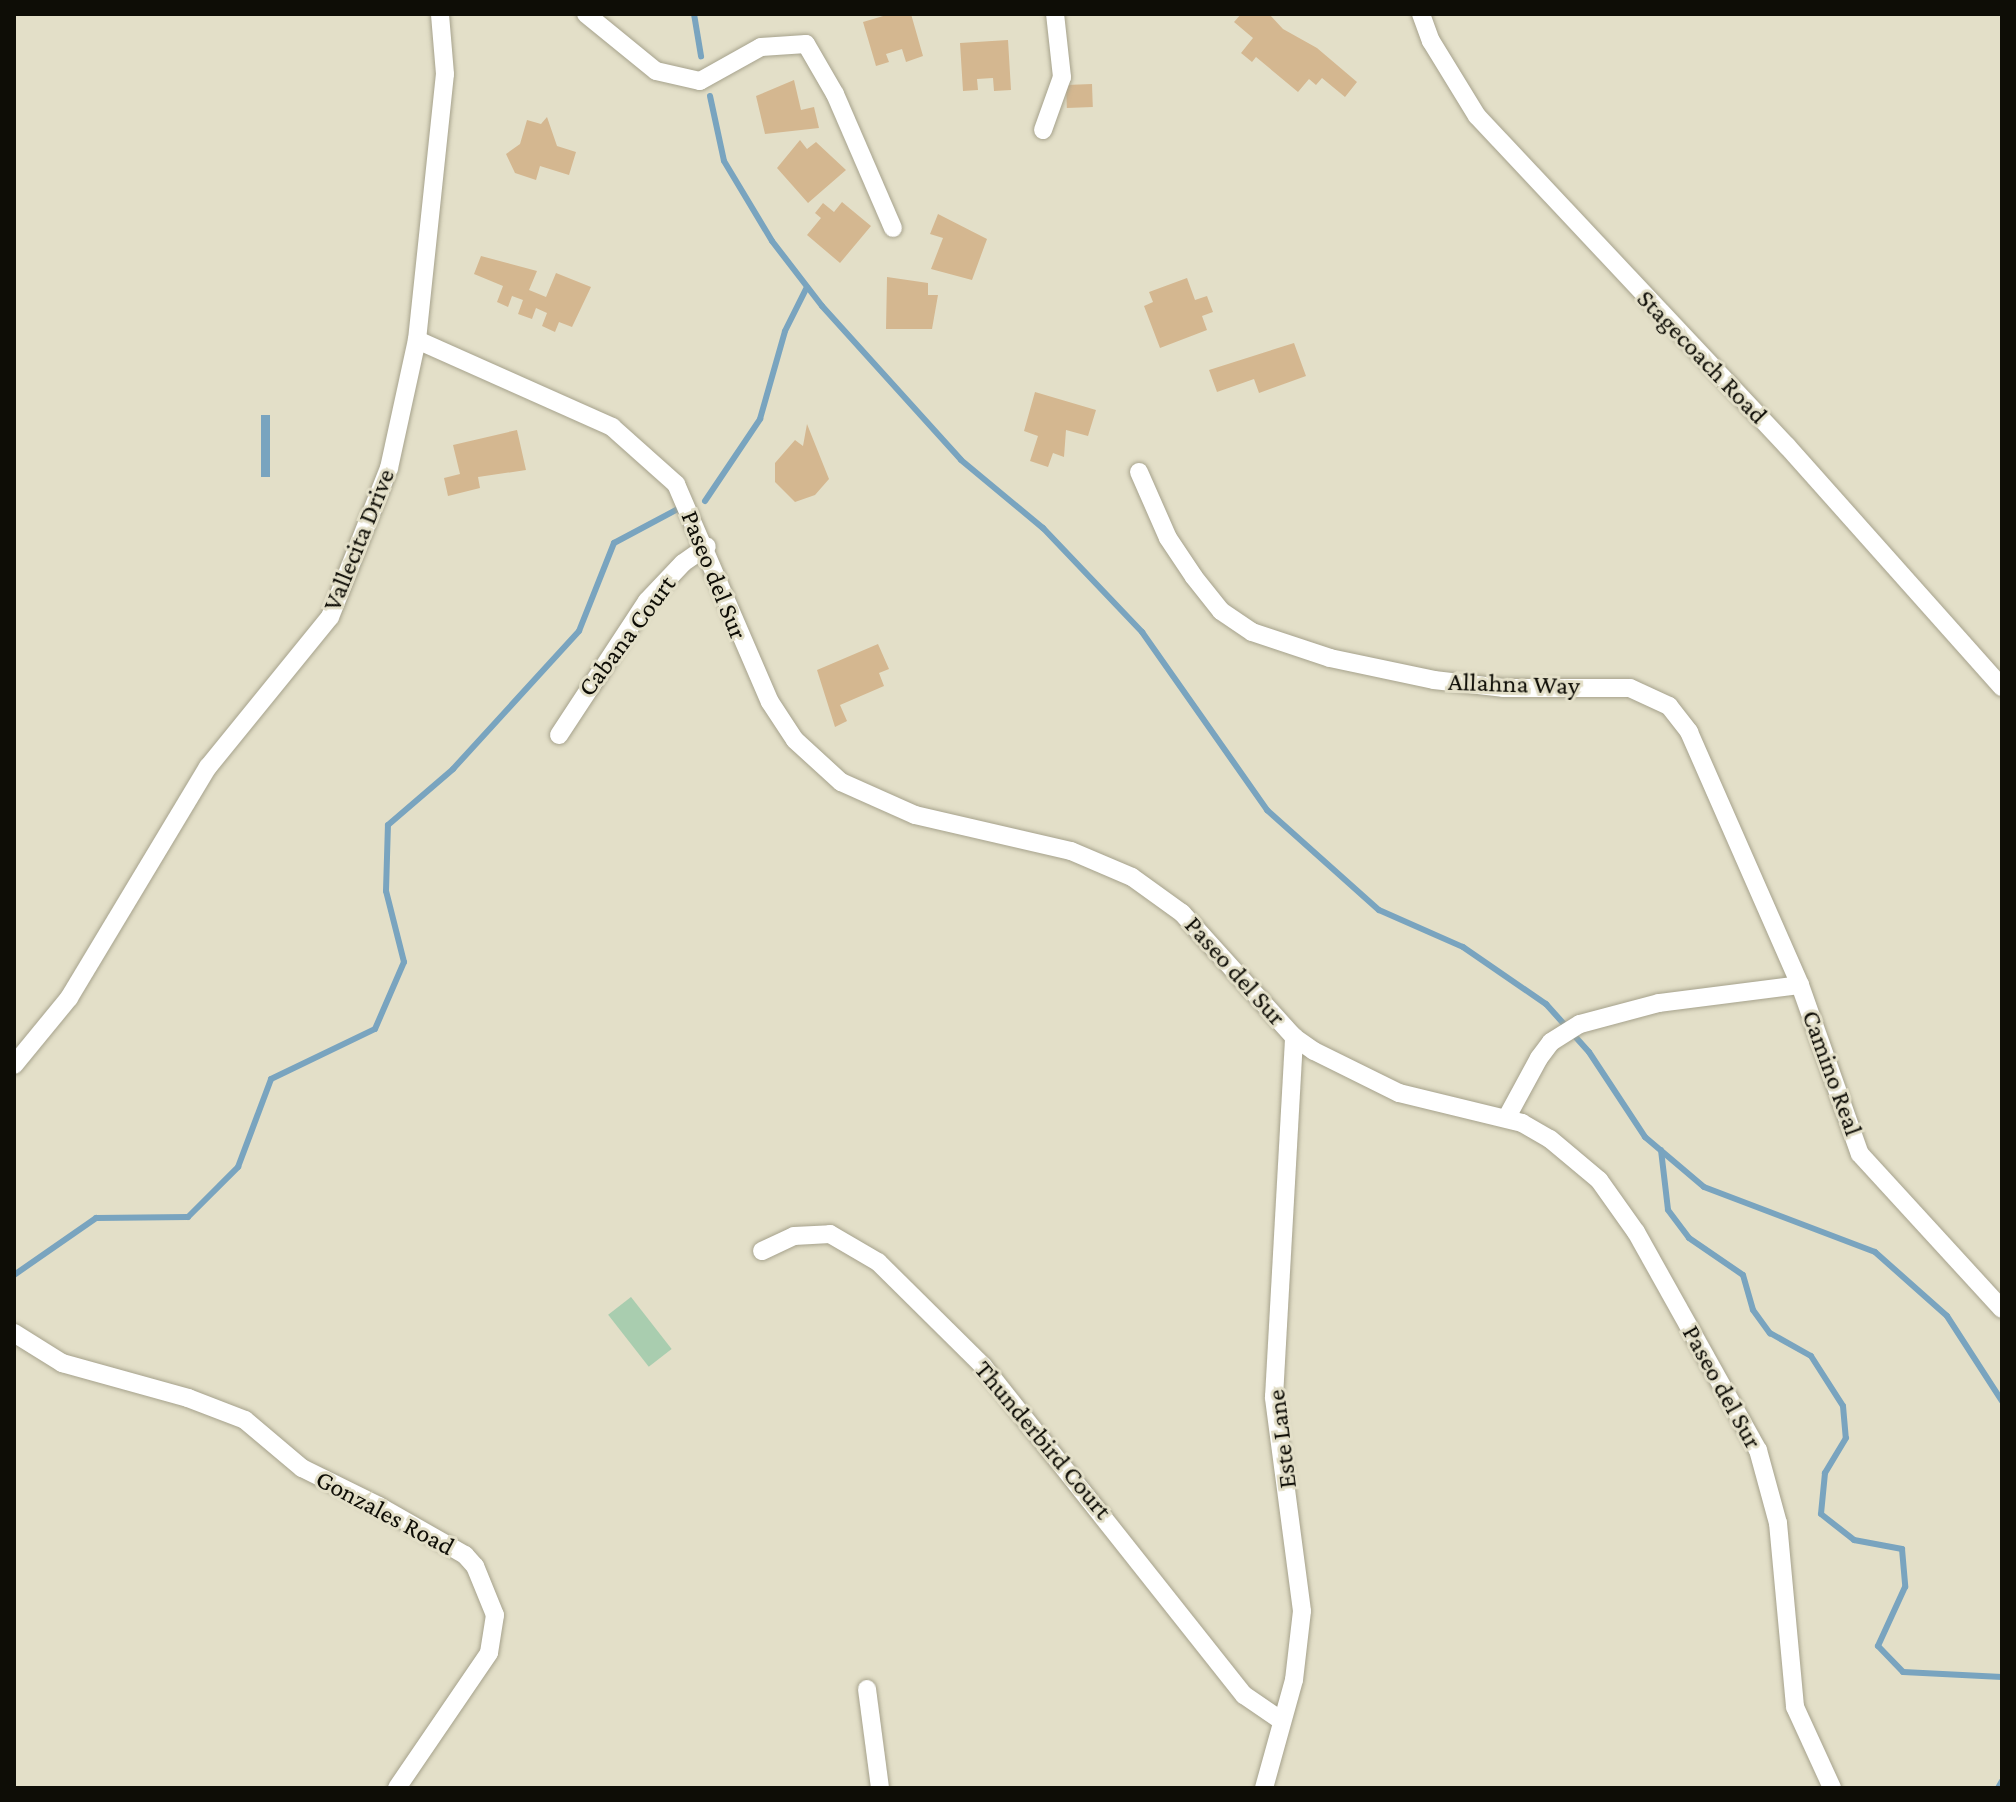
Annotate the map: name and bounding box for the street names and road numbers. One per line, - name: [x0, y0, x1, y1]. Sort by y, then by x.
- street label: Stagecoach Road: [1630, 283, 1774, 431]
- street label: Vallecita Drive: [316, 464, 402, 616]
- street label: Paseo del Sur: [674, 506, 754, 644]
- street label: Cabana Court: [571, 569, 683, 703]
- street label: Allahna Way: [1448, 666, 1580, 702]
- street label: Paseo del Sur: [1178, 910, 1292, 1032]
- street label: Camino Real: [1795, 1006, 1869, 1140]
- street label: Paseo del Sur: [1675, 1320, 1769, 1454]
- street label: Thunderbird Court: [968, 1354, 1118, 1526]
- street label: Este Lane: [1260, 1388, 1304, 1490]
- street label: Gonzales Road: [310, 1463, 460, 1563]

